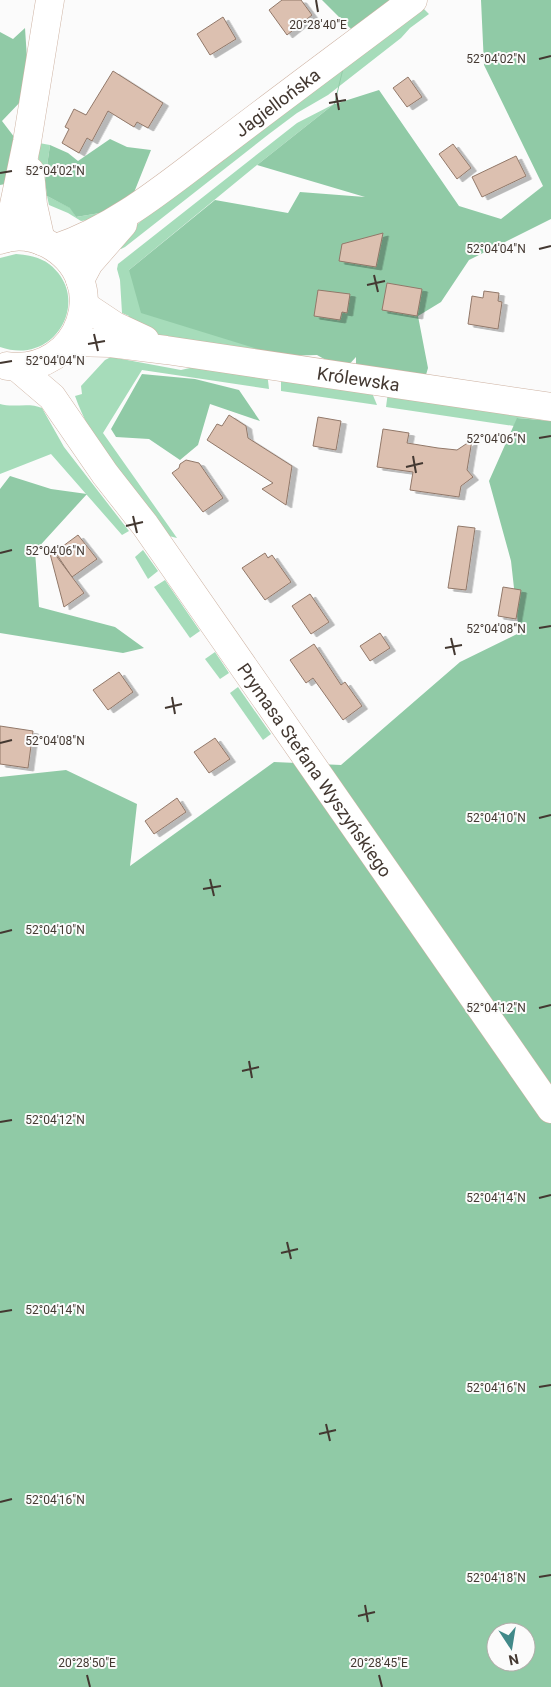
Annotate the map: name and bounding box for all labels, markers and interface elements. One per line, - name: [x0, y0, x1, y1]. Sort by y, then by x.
- text: 20°28'40"E: [289, 18, 347, 32]
- text: 52°04'02"N: [466, 52, 526, 66]
- street label: Jagiellońska: [230, 63, 324, 141]
- text: 52°04'02"N: [25, 164, 85, 178]
- text: 52°04'04"N: [466, 242, 526, 256]
- text: 52°04'04"N: [25, 354, 85, 368]
- street label: Królewska: [316, 362, 401, 395]
- text: 52°04'06"N: [466, 432, 526, 446]
- text: 52°04'06"N: [25, 544, 85, 558]
- text: 52°04'08"N: [466, 622, 526, 636]
- street label: Prymasa Stefana Wyszyńskiego: [234, 659, 397, 881]
- text: 52°04'08"N: [25, 734, 85, 748]
- text: 52°04'10"N: [466, 811, 526, 825]
- text: 52°04'10"N: [25, 923, 85, 937]
- text: 52°04'12"N: [466, 1001, 526, 1015]
- text: 52°04'12"N: [25, 1113, 85, 1127]
- text: 52°04'14"N: [466, 1191, 526, 1205]
- text: 52°04'14"N: [25, 1303, 85, 1317]
- text: 52°04'16"N: [466, 1381, 526, 1395]
- text: 52°04'16"N: [25, 1493, 85, 1507]
- text: 52°04'18"N: [466, 1571, 526, 1585]
- north arrow: [486, 1622, 536, 1672]
- text: N: [507, 1651, 520, 1669]
- text: 20°28'50"E: [58, 1656, 116, 1670]
- text: 20°28'45"E: [350, 1656, 408, 1670]

